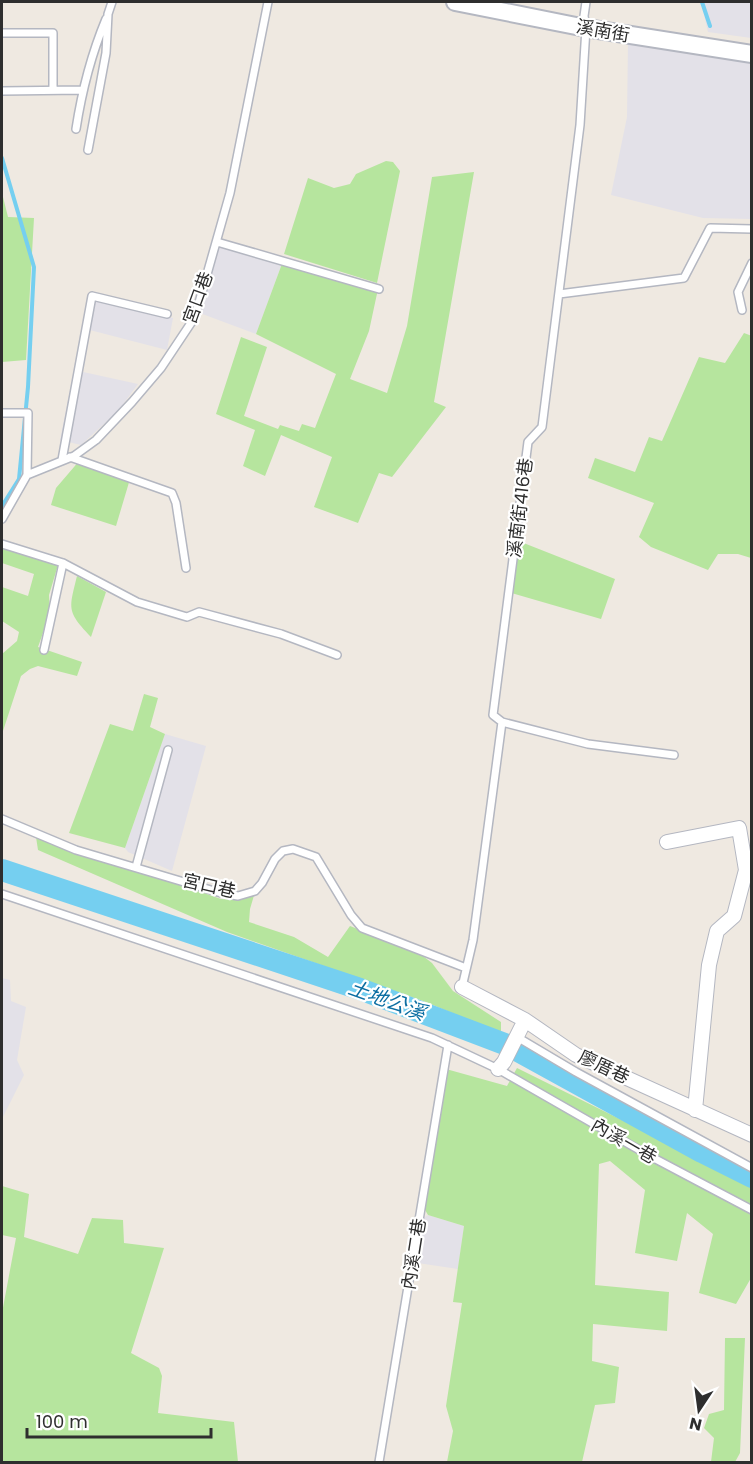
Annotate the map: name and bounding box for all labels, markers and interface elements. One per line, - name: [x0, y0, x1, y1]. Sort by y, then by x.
- street label: 溪南街: [574, 14, 632, 48]
- street label: 宮口巷: [177, 268, 219, 327]
- street label: 溪南街416巷: [501, 457, 538, 559]
- street label: 宮口巷: [180, 867, 238, 904]
- water label: 土地公溪: [345, 973, 432, 1028]
- street label: 廖厝巷: [574, 1044, 634, 1089]
- street label: 內溪一巷: [587, 1112, 662, 1169]
- street label: 內溪二巷: [396, 1216, 431, 1291]
- north arrow: [669, 1380, 729, 1440]
- scale bar: [27, 1401, 212, 1439]
- text: 100 m: [36, 1409, 88, 1434]
- text: N: [687, 1412, 704, 1437]

